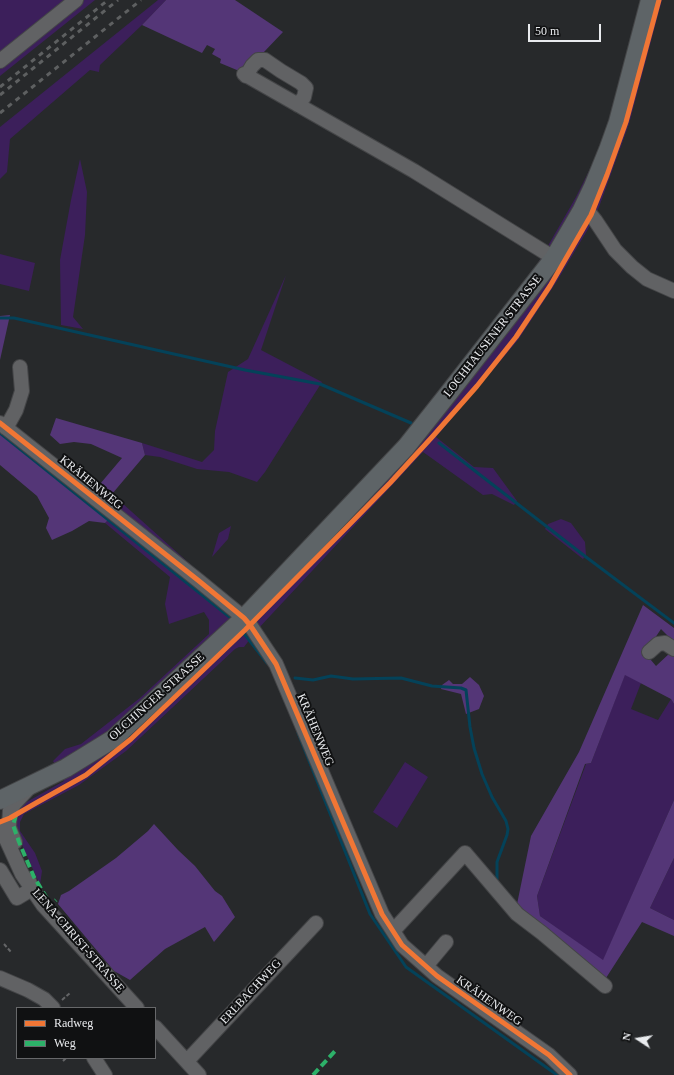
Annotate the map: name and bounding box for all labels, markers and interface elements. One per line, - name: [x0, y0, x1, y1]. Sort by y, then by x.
- scale bar: [530, 16, 603, 42]
- text: 50 m: [535, 24, 559, 38]
- street label: LOCHHAUSENER STRASSE: [441, 272, 545, 400]
- street label: KRÄHENWEG: [56, 453, 126, 513]
- street label: OLCHINGER STRASSE: [106, 650, 208, 744]
- street label: KRÄHENWEG: [293, 692, 337, 768]
- street label: LENA-CHRIST-STRASSE: [29, 886, 127, 996]
- street label: ERLBACHWEG: [217, 957, 285, 1027]
- street label: KRÄHENWEG: [453, 973, 525, 1029]
- legend: [16, 1007, 156, 1059]
- text: Radweg: [54, 1016, 93, 1030]
- north arrow: [618, 1019, 658, 1059]
- text: N: [620, 1031, 633, 1042]
- text: Weg: [54, 1036, 76, 1050]

